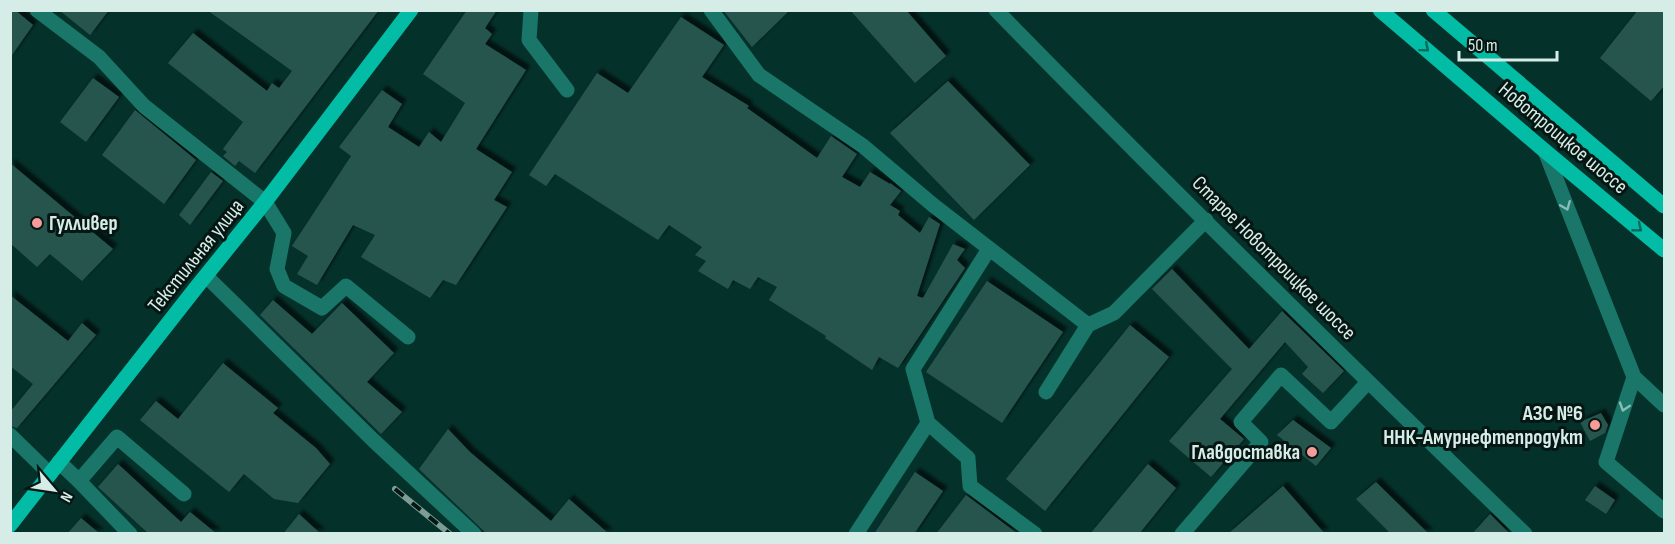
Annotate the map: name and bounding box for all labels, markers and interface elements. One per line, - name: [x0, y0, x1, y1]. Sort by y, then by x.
- scale bar: [1459, 24, 1556, 62]
- text: 50 m: [1468, 35, 1498, 56]
- one-way arrow: [1418, 41, 1429, 52]
- street label: Новотроицкое шоссе: [1493, 77, 1633, 199]
- street label: Старое Новотроицкое шоссе: [1187, 171, 1361, 345]
- street label: Текстильная улица: [143, 194, 249, 318]
- one-way arrow: [1559, 199, 1571, 210]
- place label: Гулливер: [49, 211, 118, 236]
- marker: Гулливер: [30, 216, 44, 230]
- one-way arrow: [1631, 221, 1642, 232]
- place label: АЗС №6 ННК-Амурнефтепродукт: [1383, 401, 1583, 450]
- one-way arrow: [1619, 401, 1632, 412]
- marker: АЗС №6 ННК-Амурнефтепродукт: [1588, 418, 1602, 432]
- place label: Главдоставка: [1191, 440, 1300, 465]
- marker: Главдоставка: [1305, 445, 1319, 459]
- north arrow: [24, 460, 84, 520]
- text: N: [55, 488, 76, 505]

